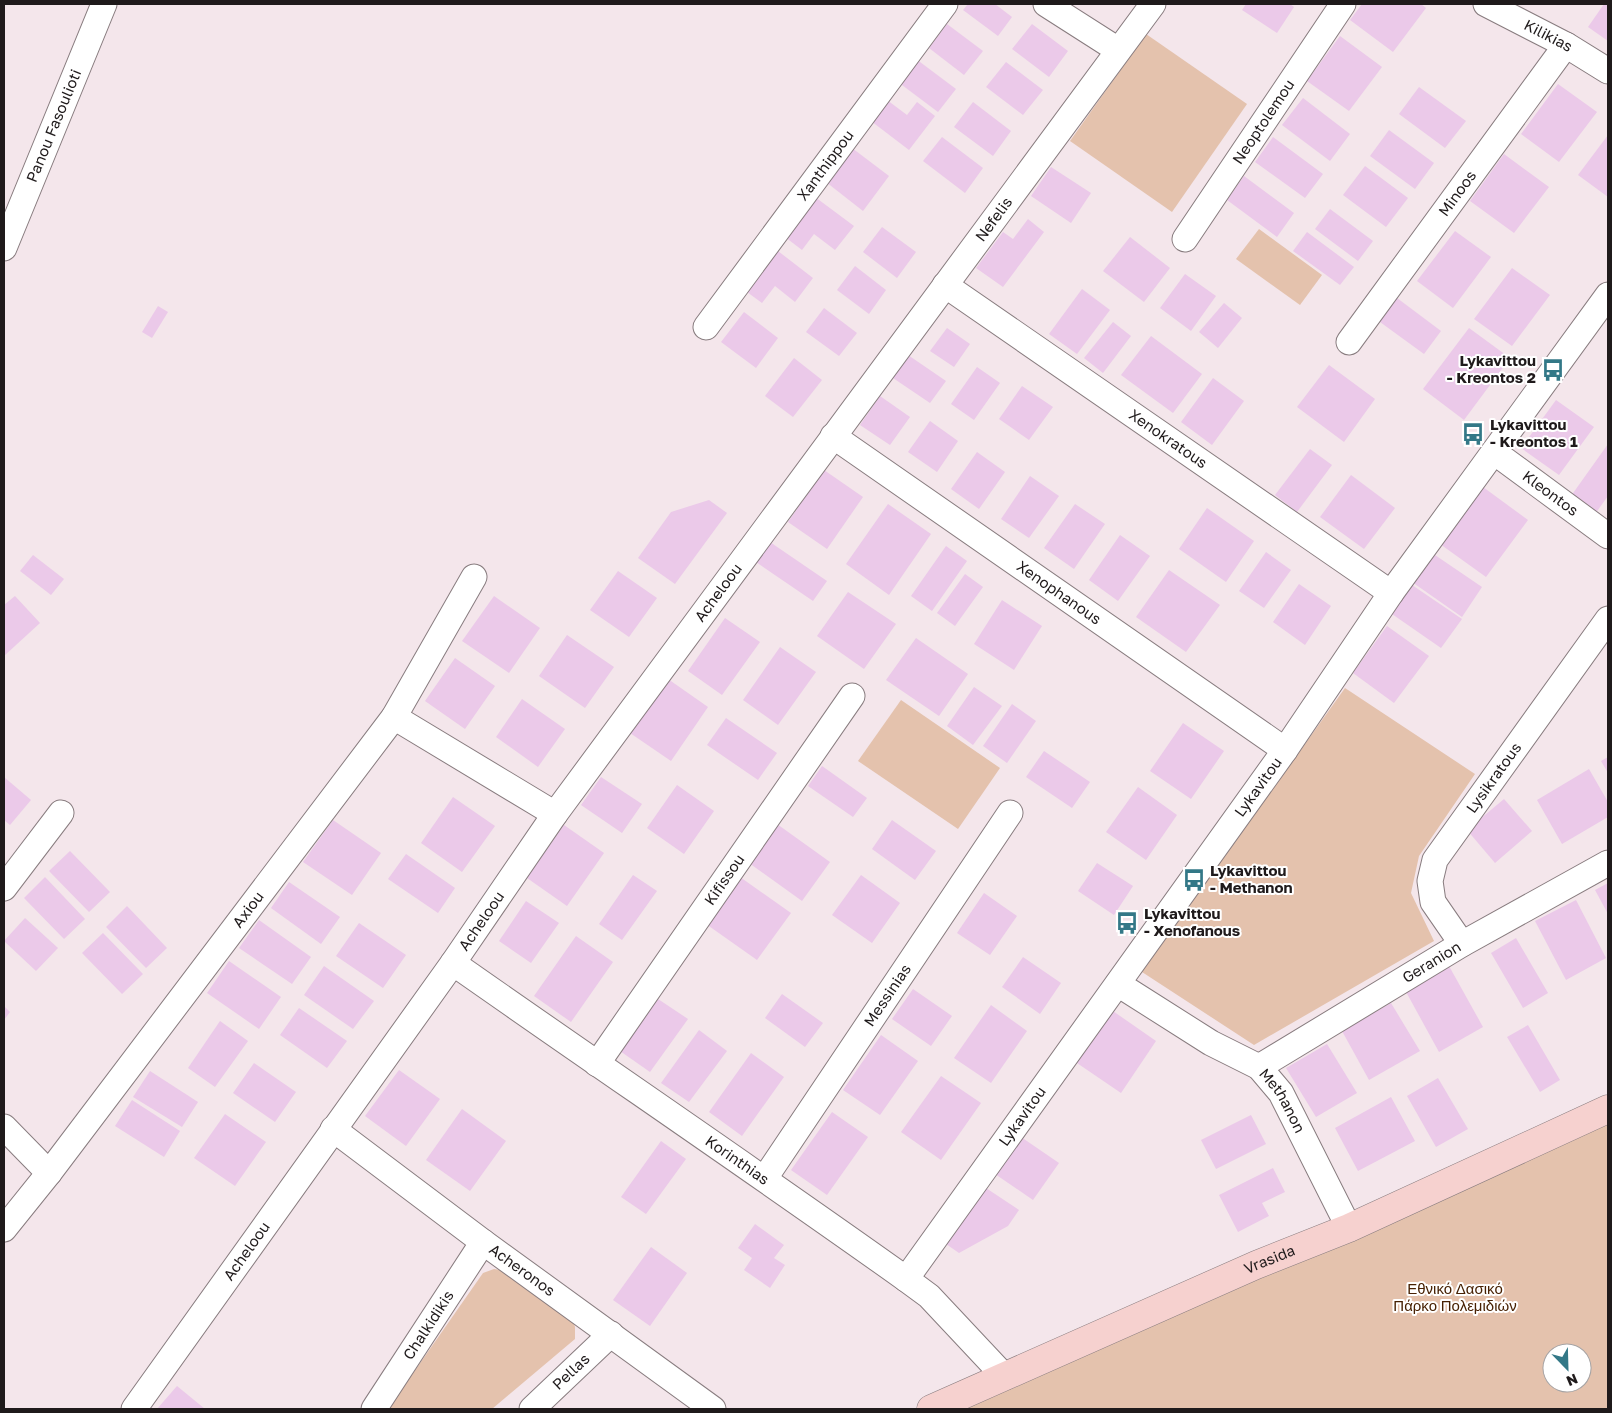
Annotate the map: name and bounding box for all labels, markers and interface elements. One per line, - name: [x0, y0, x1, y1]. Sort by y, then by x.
- street label: Kilikias: [1521, 15, 1577, 55]
- street label: Panou Fasoulioti: [22, 66, 84, 185]
- street label: Neoptolemou: [1228, 76, 1298, 167]
- street label: Xanthippou: [793, 126, 857, 204]
- street label: Minoos: [1434, 166, 1479, 219]
- street label: Nefelis: [971, 193, 1016, 245]
- place label: Lykavittou - Kreontos 2: [1447, 351, 1536, 386]
- bus stop icon: Lykavittou - Kreontos 2: [1540, 357, 1566, 383]
- street label: Xenokratous: [1126, 405, 1211, 472]
- place label: Lykavittou - Kreontos 1: [1490, 415, 1578, 450]
- bus stop icon: Lykavittou - Kreontos 1: [1460, 421, 1486, 447]
- street label: Kleontos: [1520, 466, 1582, 519]
- street label: Xenophanous: [1014, 557, 1105, 628]
- street label: Acheloou: [690, 559, 745, 625]
- street label: Lysikratous: [1462, 739, 1525, 816]
- street label: Lykavitou: [1230, 753, 1285, 820]
- street label: Kifissou: [700, 850, 748, 908]
- place label: Lykavittou - Methanon: [1210, 861, 1293, 896]
- bus stop icon: Lykavittou - Methanon: [1181, 867, 1207, 893]
- street label: Axiou: [228, 887, 267, 931]
- street label: Acheloou: [454, 888, 507, 954]
- place label: Lykavittou - Xenofanous: [1144, 904, 1240, 939]
- bus stop icon: Lykavittou - Xenofanous: [1114, 910, 1140, 936]
- street label: Geranion: [1399, 937, 1464, 986]
- street label: Messinias: [859, 960, 914, 1029]
- street label: Methanon: [1256, 1064, 1310, 1135]
- street label: Lykavitou: [994, 1083, 1049, 1149]
- street label: Korinthias: [702, 1131, 773, 1188]
- street label: Acheloou: [219, 1218, 273, 1283]
- street label: Acheronos: [486, 1240, 559, 1299]
- street label: Vrasida: [1241, 1240, 1297, 1277]
- park label: Εθνικό Δασικό Πάρκο Πολεμιδιών: [1393, 1279, 1517, 1314]
- street label: Chalkidikis: [399, 1287, 457, 1363]
- north arrow: [1542, 1343, 1592, 1393]
- street label: Pellas: [548, 1349, 593, 1393]
- text: N: [1564, 1371, 1580, 1390]

